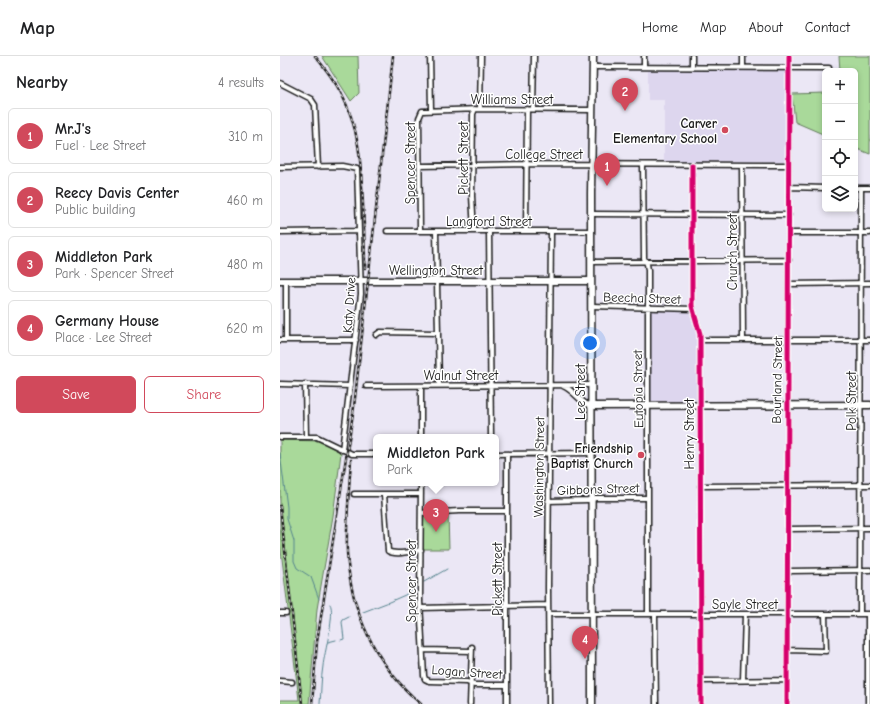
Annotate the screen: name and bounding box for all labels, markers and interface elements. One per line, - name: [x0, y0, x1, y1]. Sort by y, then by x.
- text: Map: [20, 17, 55, 39]
- text: Home: [642, 19, 678, 36]
- text: Map: [700, 19, 726, 36]
- text: About: [748, 19, 783, 36]
- text: Contact: [805, 19, 850, 36]
- map controls: [822, 68, 858, 212]
- button: +: [822, 68, 858, 104]
- text: Nearby: [16, 73, 67, 92]
- text: 4 results: [218, 75, 264, 90]
- pin: 2: [612, 78, 638, 111]
- street label: Williams Street: [471, 92, 555, 107]
- button: −: [822, 104, 858, 140]
- place label: Carver Elementary School: [613, 116, 718, 146]
- text: Mr.J's: [55, 120, 91, 138]
- street label: Spencer Street: [403, 120, 418, 204]
- street label: Pickett Street: [456, 120, 471, 195]
- marker: Carver Elementary School: [720, 125, 730, 135]
- text: 1: [27, 129, 33, 144]
- text: 310 m: [228, 129, 263, 144]
- text: Fuel · Lee Street: [55, 138, 146, 153]
- button: locate: [822, 140, 858, 176]
- street label: College Street: [505, 147, 584, 162]
- pin: 1: [594, 153, 620, 186]
- button: layers: [822, 176, 858, 212]
- text: Reecy Davis Center: [55, 184, 179, 202]
- text: 2: [27, 193, 33, 208]
- text: 460 m: [227, 193, 263, 208]
- text: Public building: [55, 202, 136, 217]
- street label: Church Street: [725, 212, 740, 290]
- street label: Langford Street: [446, 214, 533, 229]
- text: Middleton Park: [55, 248, 152, 266]
- text: 3: [27, 257, 33, 272]
- text: 480 m: [227, 257, 263, 272]
- street label: Wellington Street: [389, 263, 484, 278]
- text: Park · Spencer Street: [55, 266, 173, 281]
- street label: Katy Drive: [340, 276, 358, 333]
- street label: Beecha Street: [603, 289, 682, 307]
- text: Germany House: [55, 312, 159, 330]
- text: 4: [27, 321, 33, 336]
- text: 620 m: [226, 321, 263, 336]
- text: Place · Lee Street: [55, 330, 152, 345]
- your location: [580, 333, 600, 353]
- street label: Bourland Street: [769, 335, 785, 424]
- street label: Eutopia Street: [630, 349, 646, 428]
- street label: Lee Street: [573, 363, 588, 420]
- street label: Walnut Street: [424, 368, 499, 383]
- street label: Polk Street: [844, 370, 859, 431]
- button: Save: [16, 376, 136, 413]
- button: Share: [144, 376, 264, 413]
- street label: Henry Street: [682, 397, 697, 469]
- street label: Washington Street: [531, 415, 547, 518]
- popup: [373, 434, 499, 486]
- place label: Friendship Baptist Church: [551, 441, 633, 471]
- text: Middleton Park: [387, 444, 485, 462]
- marker: Friendship Baptist Church: [636, 450, 646, 460]
- text: Park: [387, 462, 412, 477]
- street label: Gibbons Street: [556, 480, 641, 498]
- pin: 3: [423, 499, 449, 532]
- street label: Spencer Street: [404, 538, 419, 622]
- street label: Pickett Street: [490, 541, 505, 616]
- street label: Sayle Street: [712, 597, 779, 612]
- pin: 4: [572, 626, 598, 659]
- street label: Logan Street: [431, 662, 504, 682]

